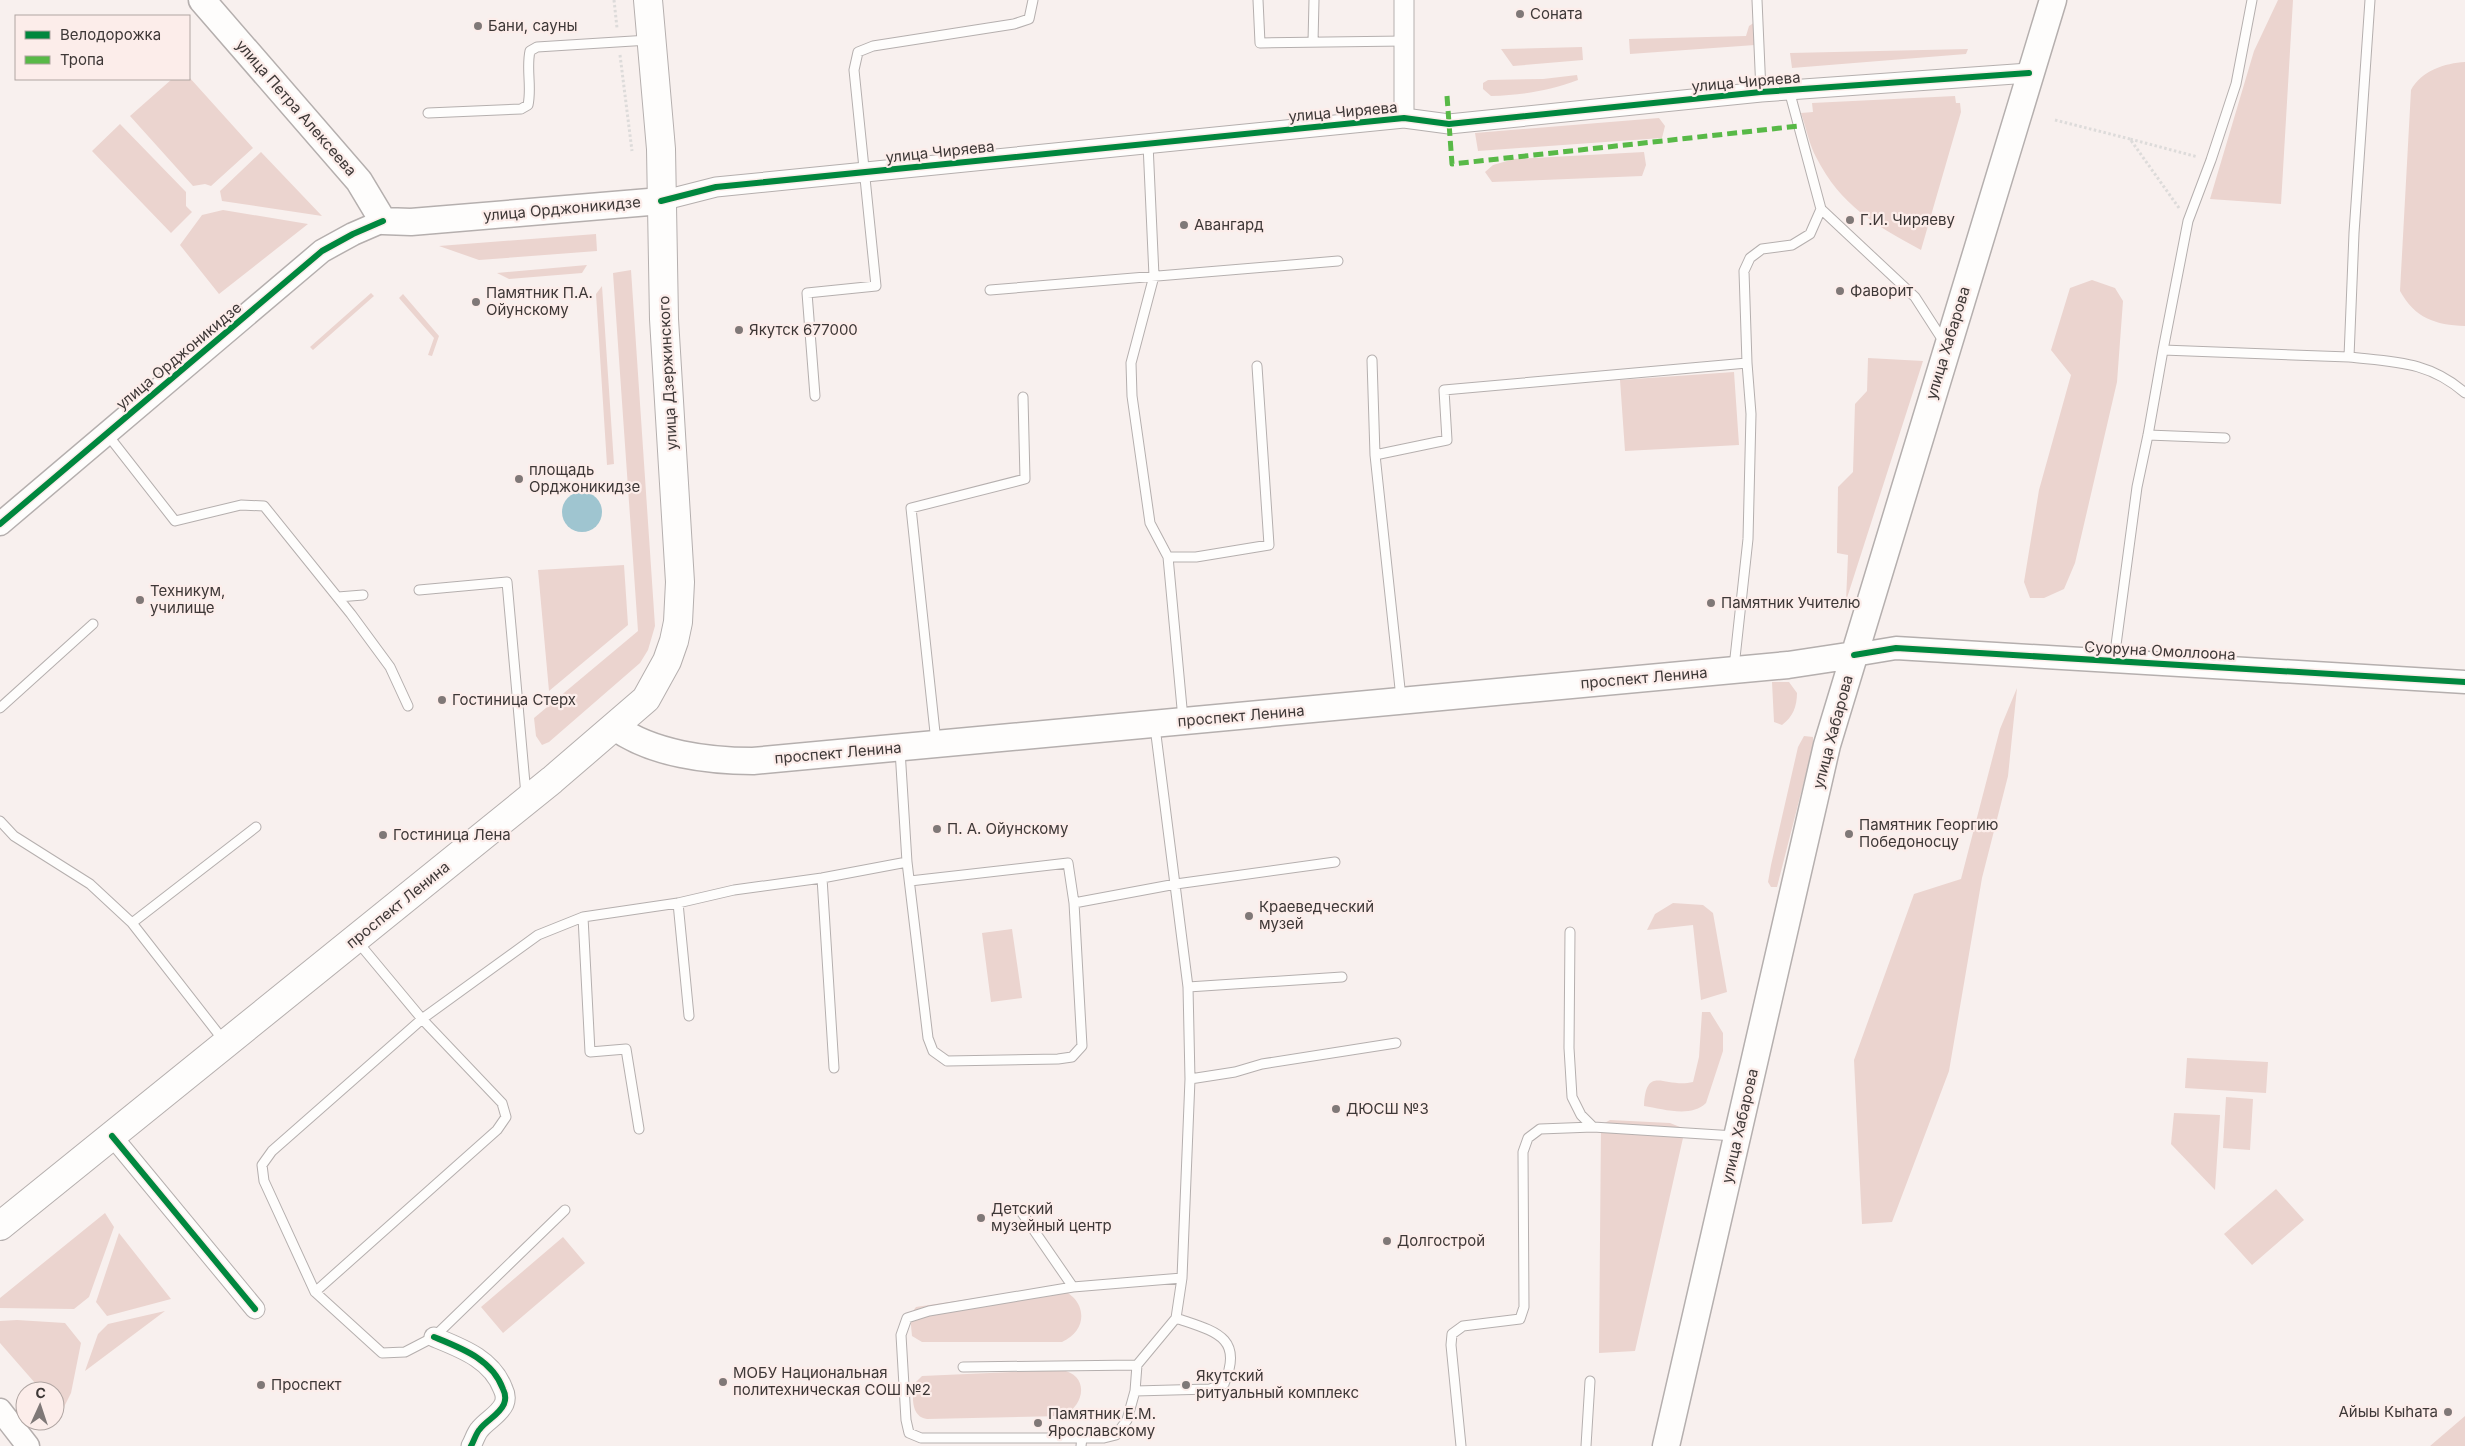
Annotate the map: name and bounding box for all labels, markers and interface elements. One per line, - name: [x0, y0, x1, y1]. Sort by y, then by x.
- place label: Соната: [1530, 4, 1583, 23]
- marker: Соната: [1514, 8, 1526, 20]
- legend: [15, 15, 190, 80]
- place label: Бани, сауны: [488, 16, 578, 35]
- marker: Бани, сауны: [472, 20, 484, 32]
- text: Велодорожка: [60, 25, 161, 44]
- street label: улица Петра Алексеева: [232, 36, 361, 180]
- text: Тропа: [60, 50, 104, 69]
- street label: улица Чиряева: [1691, 67, 1801, 96]
- street label: улица Чиряева: [1288, 97, 1398, 126]
- street label: улица Чиряева: [885, 136, 995, 167]
- street label: улица Орджоникидзе: [482, 192, 642, 225]
- place label: Г.И. Чиряеву: [1860, 210, 1955, 229]
- marker: Г.И. Чиряеву: [1844, 214, 1856, 226]
- place label: Авангард: [1194, 215, 1264, 234]
- marker: Авангард: [1178, 219, 1190, 231]
- place label: Фаворит: [1850, 281, 1913, 300]
- place label: Памятник П.А. Ойунскому: [486, 283, 593, 319]
- street label: улица Хабарова: [1921, 284, 1974, 402]
- marker: Фаворит: [1834, 285, 1846, 297]
- street label: улица Дзержинского: [654, 295, 681, 451]
- marker: Памятник П.А. Ойунскому: [470, 296, 482, 308]
- street label: улица Орджоникидзе: [112, 298, 245, 414]
- place label: Якутск 677000: [749, 320, 858, 339]
- marker: Якутск 677000: [733, 324, 745, 336]
- place label: площадь Орджоникидзе: [529, 460, 640, 496]
- marker: площадь Орджоникидзе: [513, 473, 525, 485]
- place label: Техникум, училище: [150, 581, 225, 617]
- place label: Памятник Учителю: [1721, 593, 1860, 612]
- marker: Техникум, училище: [134, 594, 146, 606]
- marker: Памятник Учителю: [1705, 597, 1717, 609]
- street label: Суоруна Омоллоона: [2084, 637, 2236, 664]
- street label: проспект Ленина: [1580, 662, 1708, 693]
- street label: улица Хабарова: [1808, 673, 1857, 791]
- place label: Гостиница Стерх: [452, 690, 576, 709]
- marker: Гостиница Стерх: [436, 694, 448, 706]
- street label: проспект Ленина: [1177, 700, 1305, 731]
- street label: проспект Ленина: [774, 737, 902, 768]
- place label: Памятник Георгию Победоносцу: [1859, 815, 1998, 851]
- place label: П. А. Ойунскому: [947, 819, 1069, 838]
- marker: П. А. Ойунскому: [931, 823, 943, 835]
- place label: Гостиница Лена: [393, 825, 511, 844]
- marker: Памятник Георгию Победоносцу: [1843, 828, 1855, 840]
- marker: Гостиница Лена: [377, 829, 389, 841]
- street label: проспект Ленина: [342, 857, 453, 952]
- place label: Краеведческий музей: [1259, 897, 1374, 933]
- marker: Краеведческий музей: [1243, 910, 1255, 922]
- street label: улица Хабарова: [1717, 1067, 1762, 1185]
- place label: ДЮСШ №3: [1346, 1099, 1429, 1118]
- marker: ДЮСШ №3: [1330, 1103, 1342, 1115]
- place label: Детский музейный центр: [991, 1199, 1112, 1235]
- marker: Детский музейный центр: [975, 1212, 987, 1224]
- place label: Долгострой: [1397, 1231, 1485, 1250]
- marker: Долгострой: [1381, 1235, 1393, 1247]
- place label: МОБУ Национальная политехническая СОШ №2: [733, 1363, 931, 1399]
- place label: Якутский ритуальный комплекс: [1196, 1366, 1359, 1402]
- place label: Проспект: [271, 1375, 342, 1394]
- marker: МОБУ Национальная политехническая СОШ №2: [717, 1376, 729, 1388]
- marker: Проспект: [255, 1379, 267, 1391]
- marker: Якутский ритуальный комплекс: [1180, 1379, 1192, 1391]
- north arrow: [15, 1381, 65, 1431]
- text: С: [35, 1384, 46, 1401]
- place label: Айыы Кыhата: [2338, 1402, 2438, 1421]
- place label: Памятник Е.М. Ярославскому: [1048, 1404, 1156, 1440]
- marker: Айыы Кыhата: [2442, 1406, 2454, 1418]
- marker: Памятник Е.М. Ярославскому: [1032, 1417, 1044, 1429]

